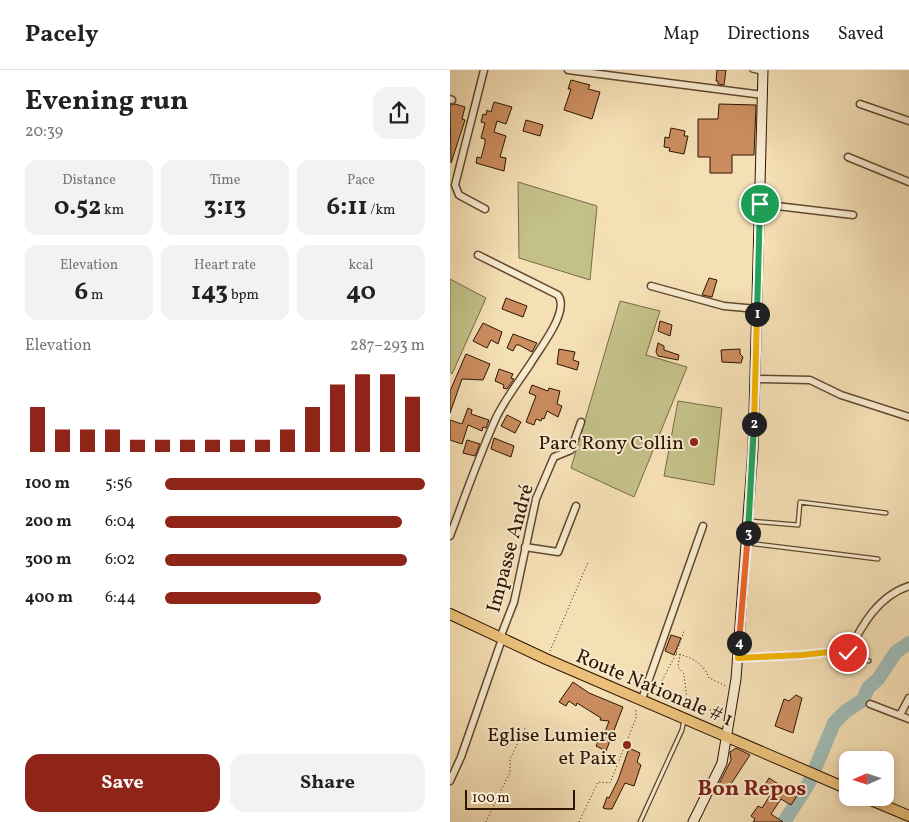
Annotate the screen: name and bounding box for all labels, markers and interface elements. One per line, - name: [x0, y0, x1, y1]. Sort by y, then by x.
- text: Pacely: [25, 18, 99, 52]
- text: Map: [663, 22, 699, 47]
- text: Directions: [727, 22, 810, 47]
- text: Saved: [838, 22, 884, 47]
- text: Evening run: [25, 82, 189, 121]
- button: share: [373, 87, 425, 139]
- text: 20:39: [25, 121, 63, 143]
- text: Distance: [62, 171, 116, 190]
- text: Time: [210, 171, 240, 190]
- text: Pace: [347, 171, 375, 190]
- pin: [739, 183, 781, 225]
- text: 0.52: [54, 190, 101, 225]
- text: 3:13: [204, 190, 246, 225]
- text: 6:11: [327, 190, 368, 225]
- icon: arrive: [746, 190, 774, 218]
- text: km: [101, 201, 124, 220]
- text: /km: [368, 201, 395, 220]
- text: Elevation: [60, 256, 118, 275]
- text: Heart rate: [194, 256, 256, 275]
- text: kcal: [349, 256, 373, 275]
- text: 6: [75, 275, 88, 310]
- text: 143: [191, 275, 228, 310]
- text: 40: [346, 275, 376, 310]
- text: m: [88, 286, 103, 305]
- text: bpm: [228, 286, 259, 305]
- pin: 1: [744, 302, 770, 326]
- text: 1: [755, 305, 760, 324]
- text: Elevation: [25, 335, 92, 357]
- text: 287–293 m: [350, 335, 425, 357]
- pin: 2: [742, 412, 766, 436]
- text: 2: [751, 415, 758, 434]
- place label: Parc Rony Collin: [538, 430, 684, 458]
- marker: Parc Rony Collin: [688, 436, 700, 448]
- text: 100 m: [25, 473, 70, 495]
- text: 5:56: [105, 473, 132, 495]
- street label: Impasse André: [480, 481, 542, 616]
- text: 200 m: [25, 511, 72, 533]
- text: 6:04: [105, 511, 136, 533]
- pin: 3: [736, 520, 760, 546]
- text: 3: [745, 524, 752, 543]
- text: 300 m: [25, 549, 71, 571]
- text: 6:02: [105, 549, 135, 571]
- text: 400 m: [25, 587, 73, 609]
- text: 6:44: [105, 587, 136, 609]
- pin: 4: [726, 630, 752, 656]
- pin: [827, 632, 869, 674]
- text: 4: [735, 634, 744, 653]
- icon: check: [834, 639, 862, 667]
- street label: Route Nationale # 1: [571, 643, 737, 735]
- place label: Eglise Lumiere et Paix: [487, 722, 617, 773]
- marker: Eglise Lumiere et Paix: [621, 739, 633, 751]
- north arrow: [839, 751, 894, 806]
- map controls: [839, 751, 894, 806]
- button: Save: [25, 754, 220, 812]
- button: Share: [230, 754, 425, 812]
- district label: Bon Repos: [698, 774, 806, 805]
- scale bar: [465, 787, 575, 810]
- text: 100 m: [472, 789, 510, 808]

